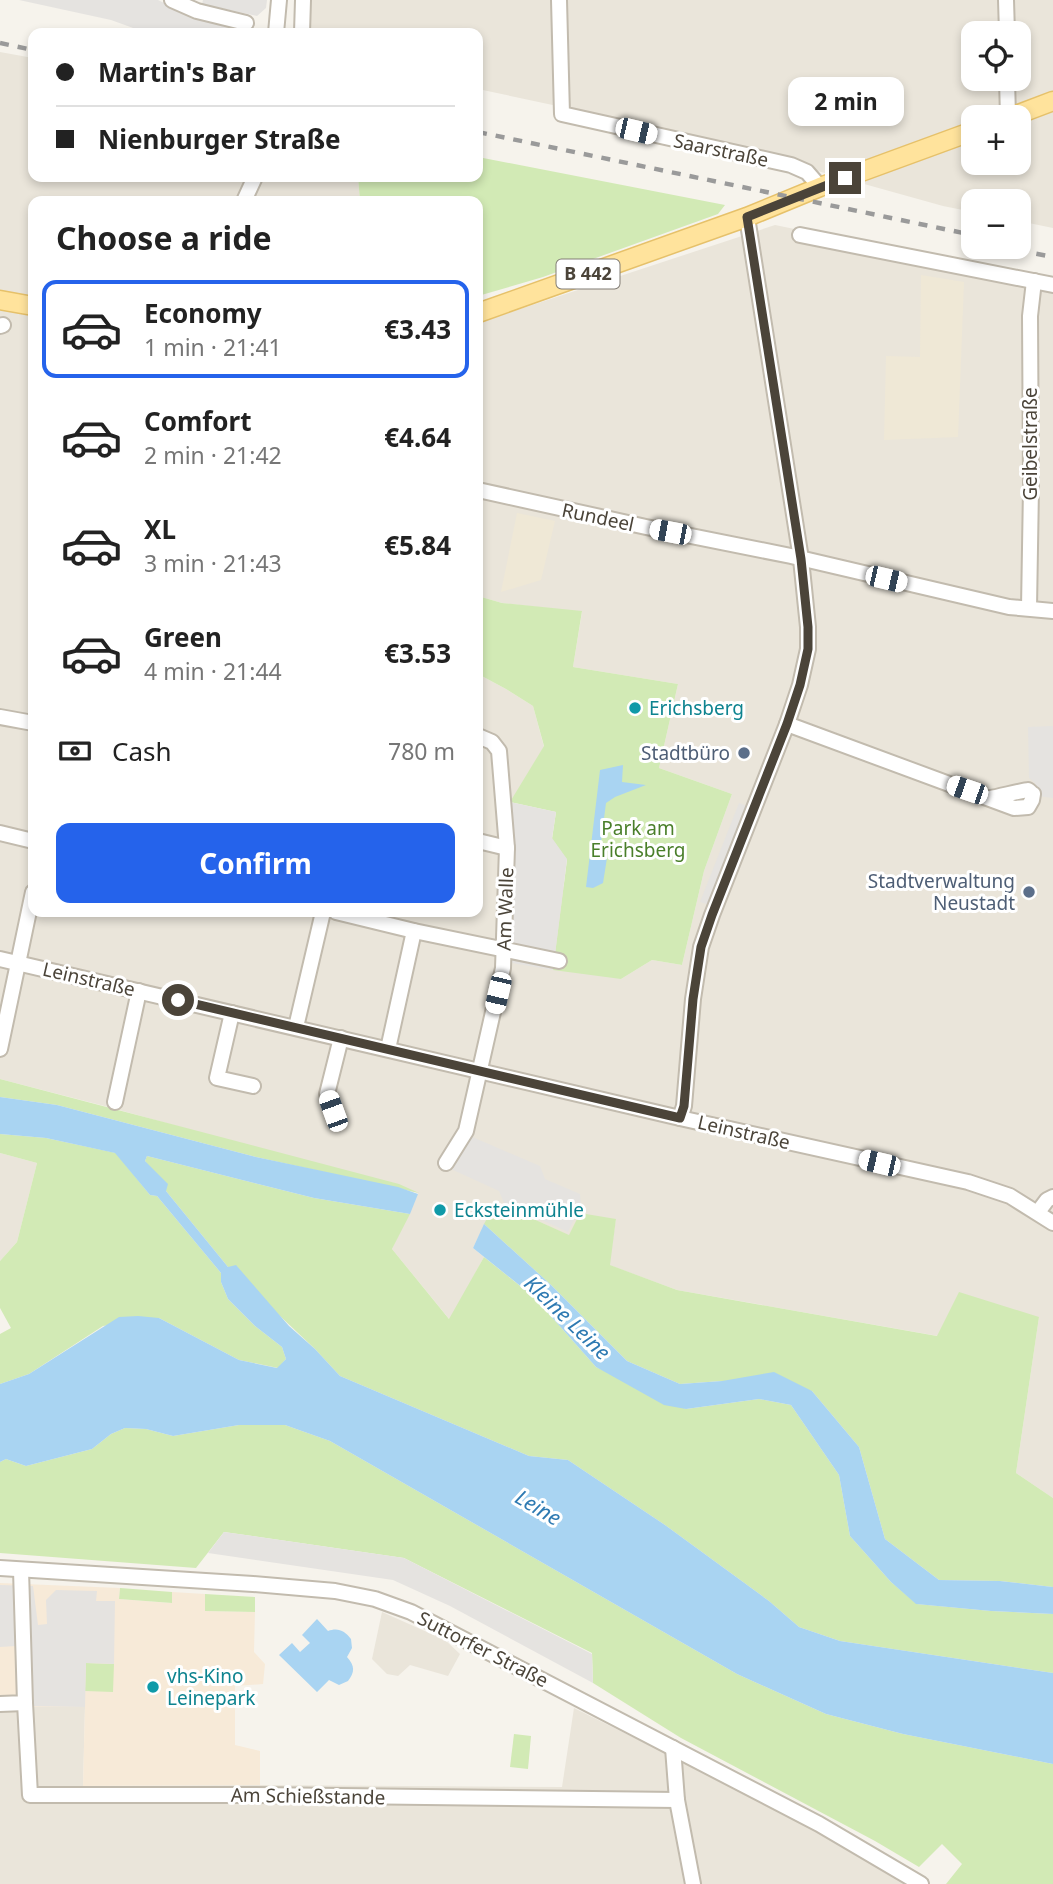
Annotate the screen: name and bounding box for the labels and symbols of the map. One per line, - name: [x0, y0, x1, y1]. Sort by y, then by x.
- callout: 2 min: [787, 76, 903, 125]
- car: [614, 116, 659, 146]
- street label: Saarstraße: [671, 127, 771, 173]
- route end: [829, 162, 861, 194]
- road number: B 442: [556, 260, 620, 288]
- street label: Geibelstraße: [1017, 387, 1043, 501]
- street label: Rundeel: [559, 497, 637, 537]
- car: [648, 518, 693, 546]
- car: [864, 564, 909, 594]
- place label: Erichsberg: [649, 695, 744, 721]
- marker: Erichsberg: [627, 700, 643, 716]
- place label: Stadtbüro: [641, 740, 730, 766]
- marker: Stadtbüro: [736, 745, 752, 761]
- car: [944, 773, 991, 807]
- park label: Park am Erichsberg: [590, 815, 686, 863]
- street label: Am Walle: [491, 867, 519, 951]
- place label: Stadtverwaltung Neustadt: [868, 868, 1015, 916]
- marker: Stadtverwaltung Neustadt: [1021, 884, 1037, 900]
- street label: Leinstraße: [40, 956, 138, 1002]
- car: [484, 970, 513, 1016]
- route start: [162, 984, 194, 1016]
- car: [316, 1088, 351, 1134]
- street label: Leinstraße: [695, 1109, 793, 1155]
- car: [857, 1148, 902, 1178]
- place label: Ecksteinmühle: [454, 1197, 584, 1223]
- marker: Ecksteinmühle: [432, 1202, 448, 1218]
- water label: Kleine Leine: [518, 1269, 617, 1365]
- water label: Leine: [510, 1483, 567, 1532]
- street label: Suttorfer Straße: [413, 1605, 553, 1693]
- place label: vhs-Kino Leinepark: [167, 1663, 255, 1711]
- marker: vhs-Kino Leinepark: [145, 1679, 161, 1695]
- street label: Am Schießstande: [231, 1782, 385, 1810]

